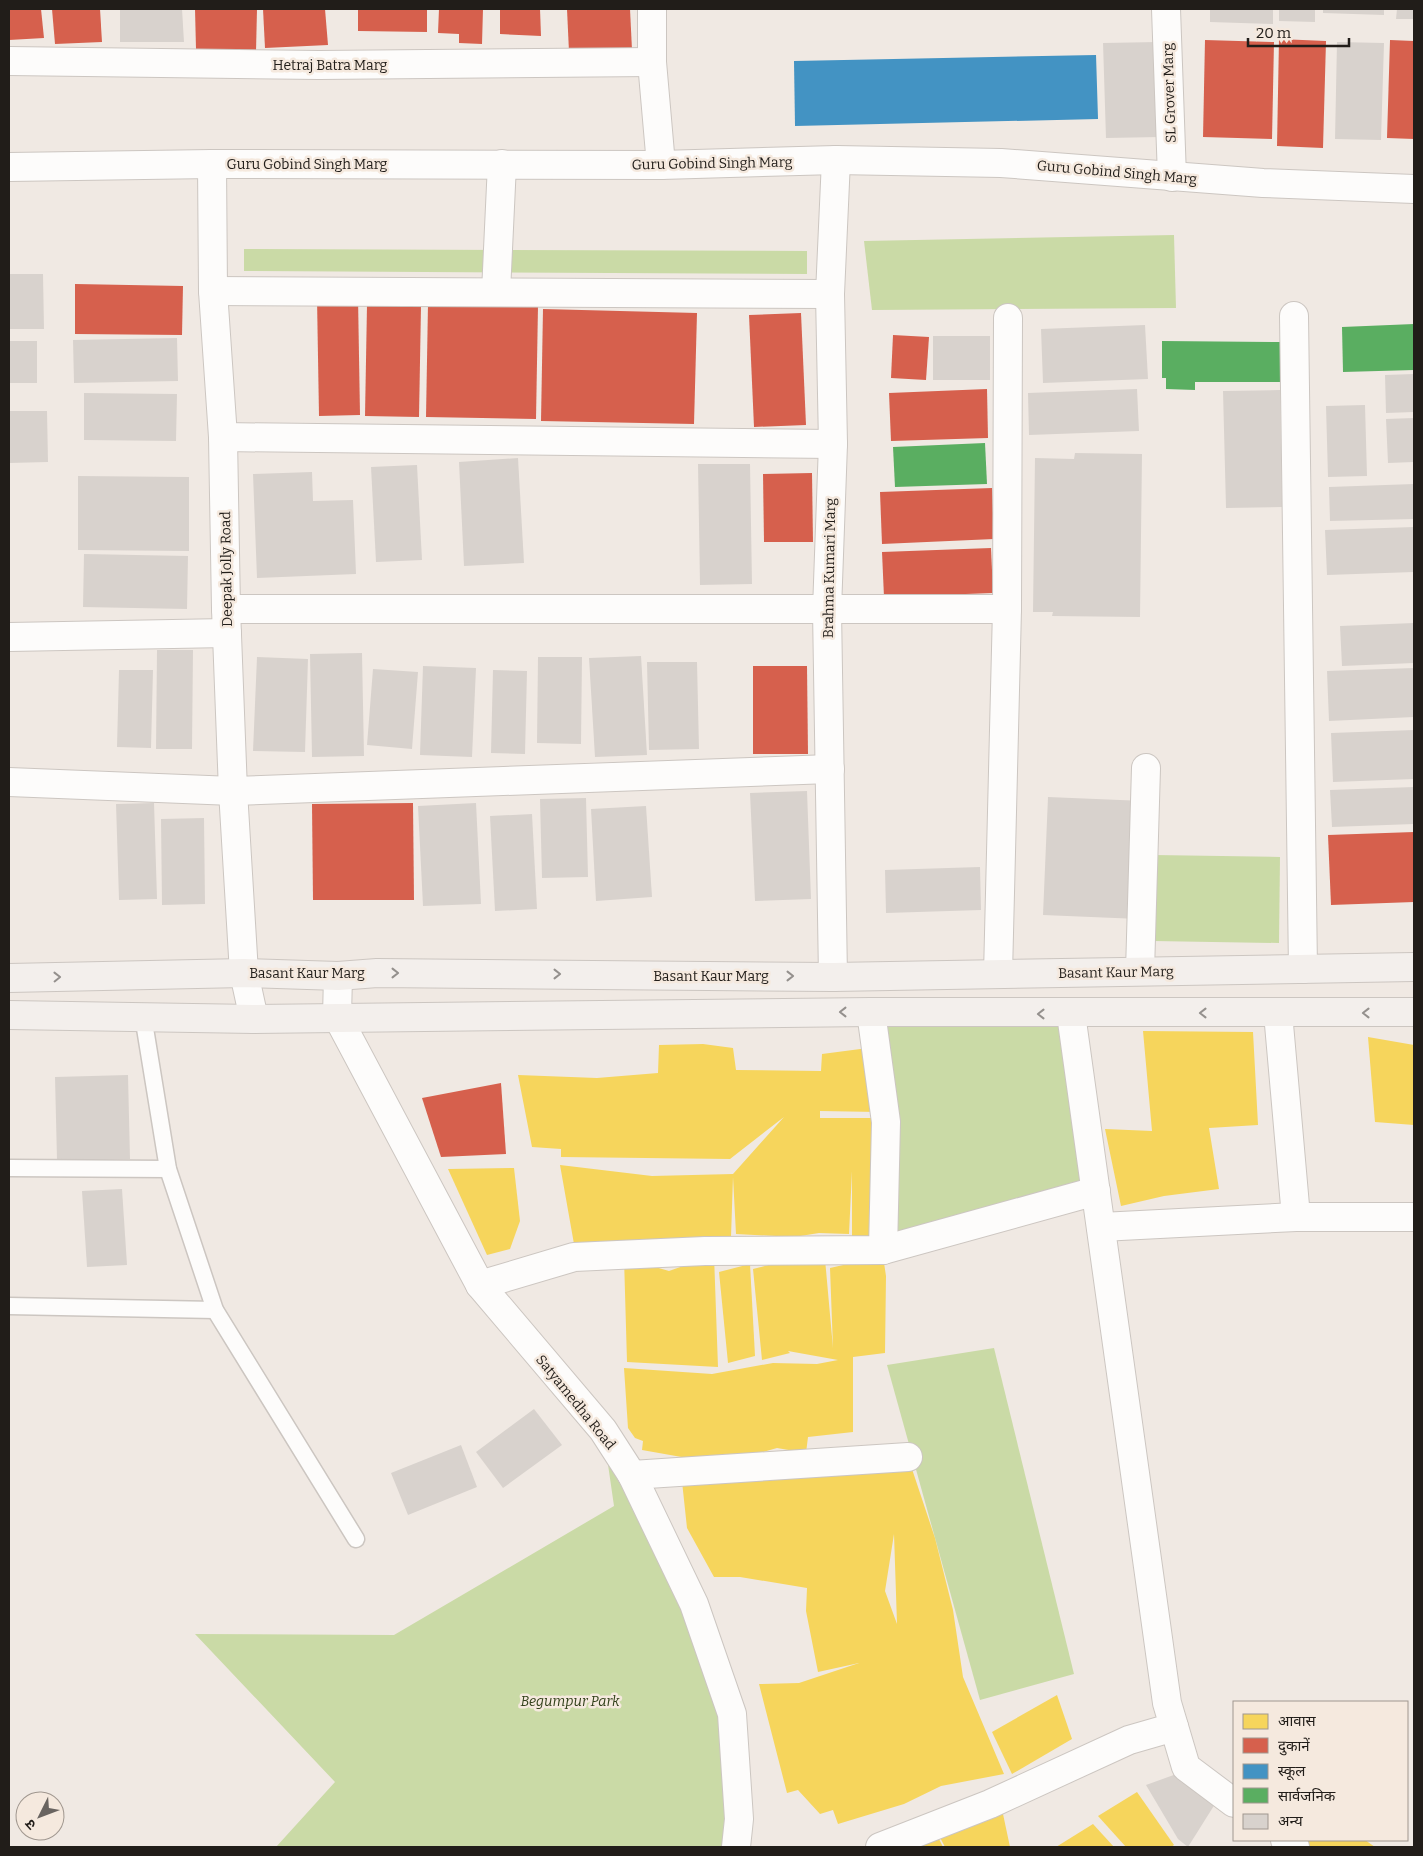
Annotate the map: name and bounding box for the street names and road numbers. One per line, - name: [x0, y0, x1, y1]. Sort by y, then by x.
- street label: SL Grover Marg: [1159, 42, 1180, 143]
- street label: Hetraj Batra Marg: [273, 57, 388, 74]
- street label: Guru Gobind Singh Marg: [631, 154, 793, 173]
- street label: Guru Gobind Singh Marg: [227, 156, 388, 173]
- street label: Guru Gobind Singh Marg: [1036, 157, 1198, 188]
- street label: Brahma Kumari Marg: [820, 497, 839, 638]
- street label: Deepak Jolly Road: [217, 511, 236, 627]
- street label: Basant Kaur Marg: [1058, 963, 1174, 982]
- street label: Basant Kaur Marg: [249, 965, 365, 982]
- street label: Basant Kaur Marg: [653, 968, 769, 985]
- street label: Satyamedha Road: [532, 1352, 619, 1453]

